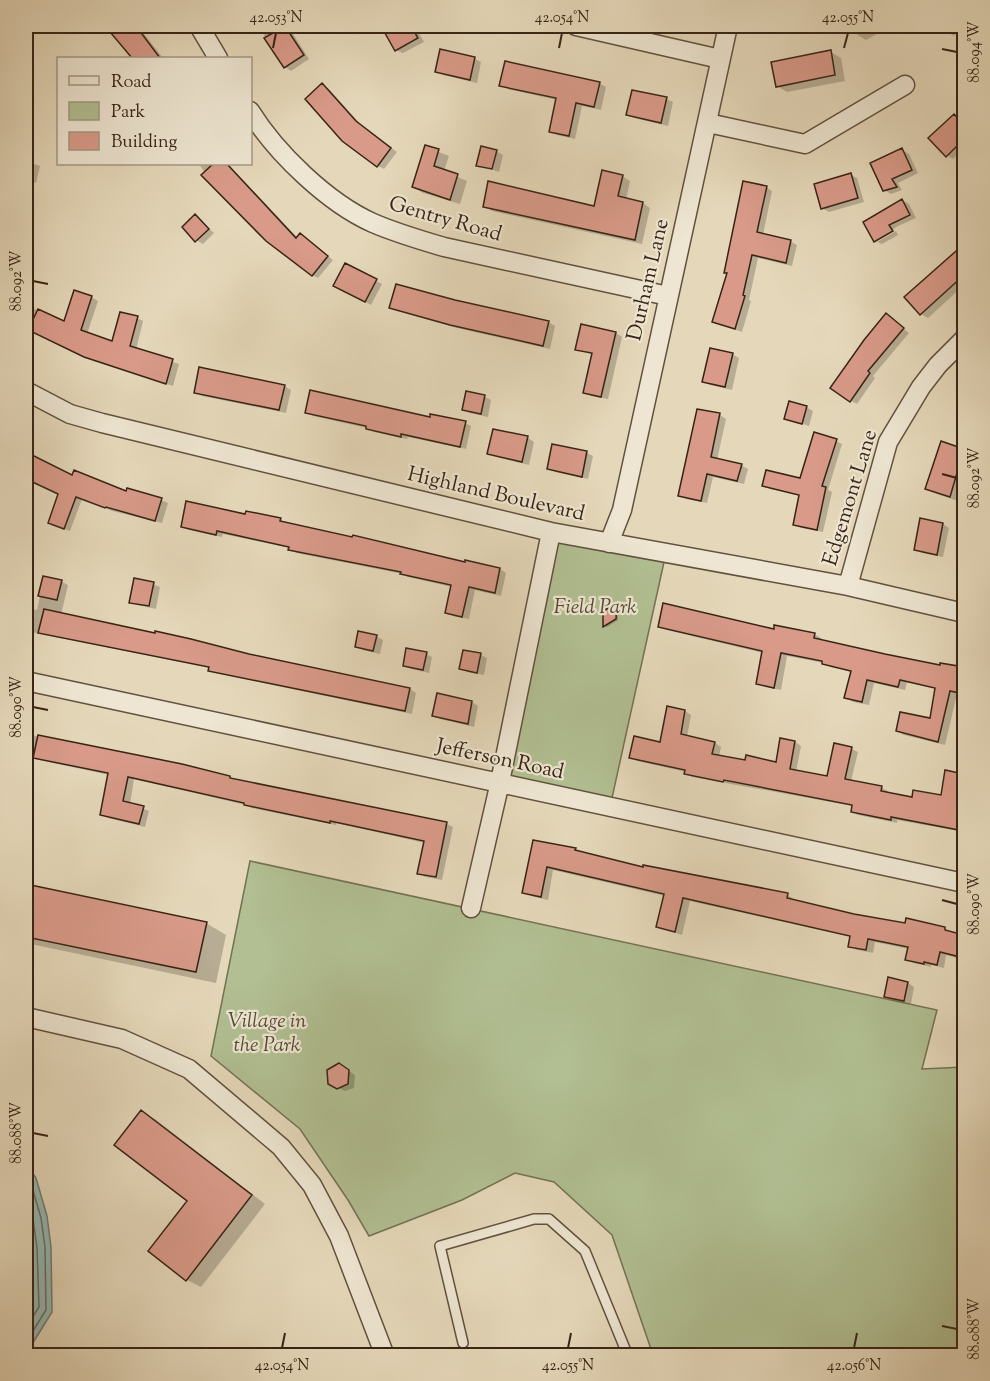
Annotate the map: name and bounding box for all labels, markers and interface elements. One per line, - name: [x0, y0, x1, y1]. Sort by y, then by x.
- text: 42.053°N: [250, 8, 302, 29]
- text: 42.054°N: [535, 8, 589, 29]
- text: 42.055°N: [822, 8, 874, 29]
- text: 88.094°W: [965, 21, 986, 83]
- legend: [57, 57, 252, 165]
- text: Road: [111, 70, 151, 96]
- text: Park: [111, 100, 146, 126]
- text: Building: [111, 130, 177, 156]
- street label: Gentry Road: [385, 190, 505, 250]
- street label: Durham Lane: [620, 216, 678, 344]
- text: 88.092°W: [7, 250, 28, 311]
- street label: Edgemont Lane: [816, 426, 886, 570]
- text: 88.092°W: [965, 447, 986, 508]
- street label: Highland Boulevard: [404, 460, 588, 530]
- park label: Field Park: [553, 593, 637, 623]
- text: 88.090°W: [7, 676, 28, 738]
- street label: Jefferson Road: [432, 732, 567, 788]
- text: 88.090°W: [965, 873, 986, 935]
- park label: Village in the Park: [228, 1007, 306, 1061]
- text: 88.088°W: [7, 1102, 28, 1164]
- text: 88.088°W: [965, 1298, 986, 1360]
- text: 42.054°N: [255, 1356, 309, 1377]
- text: 42.055°N: [542, 1356, 594, 1377]
- text: 42.056°N: [827, 1356, 881, 1377]

